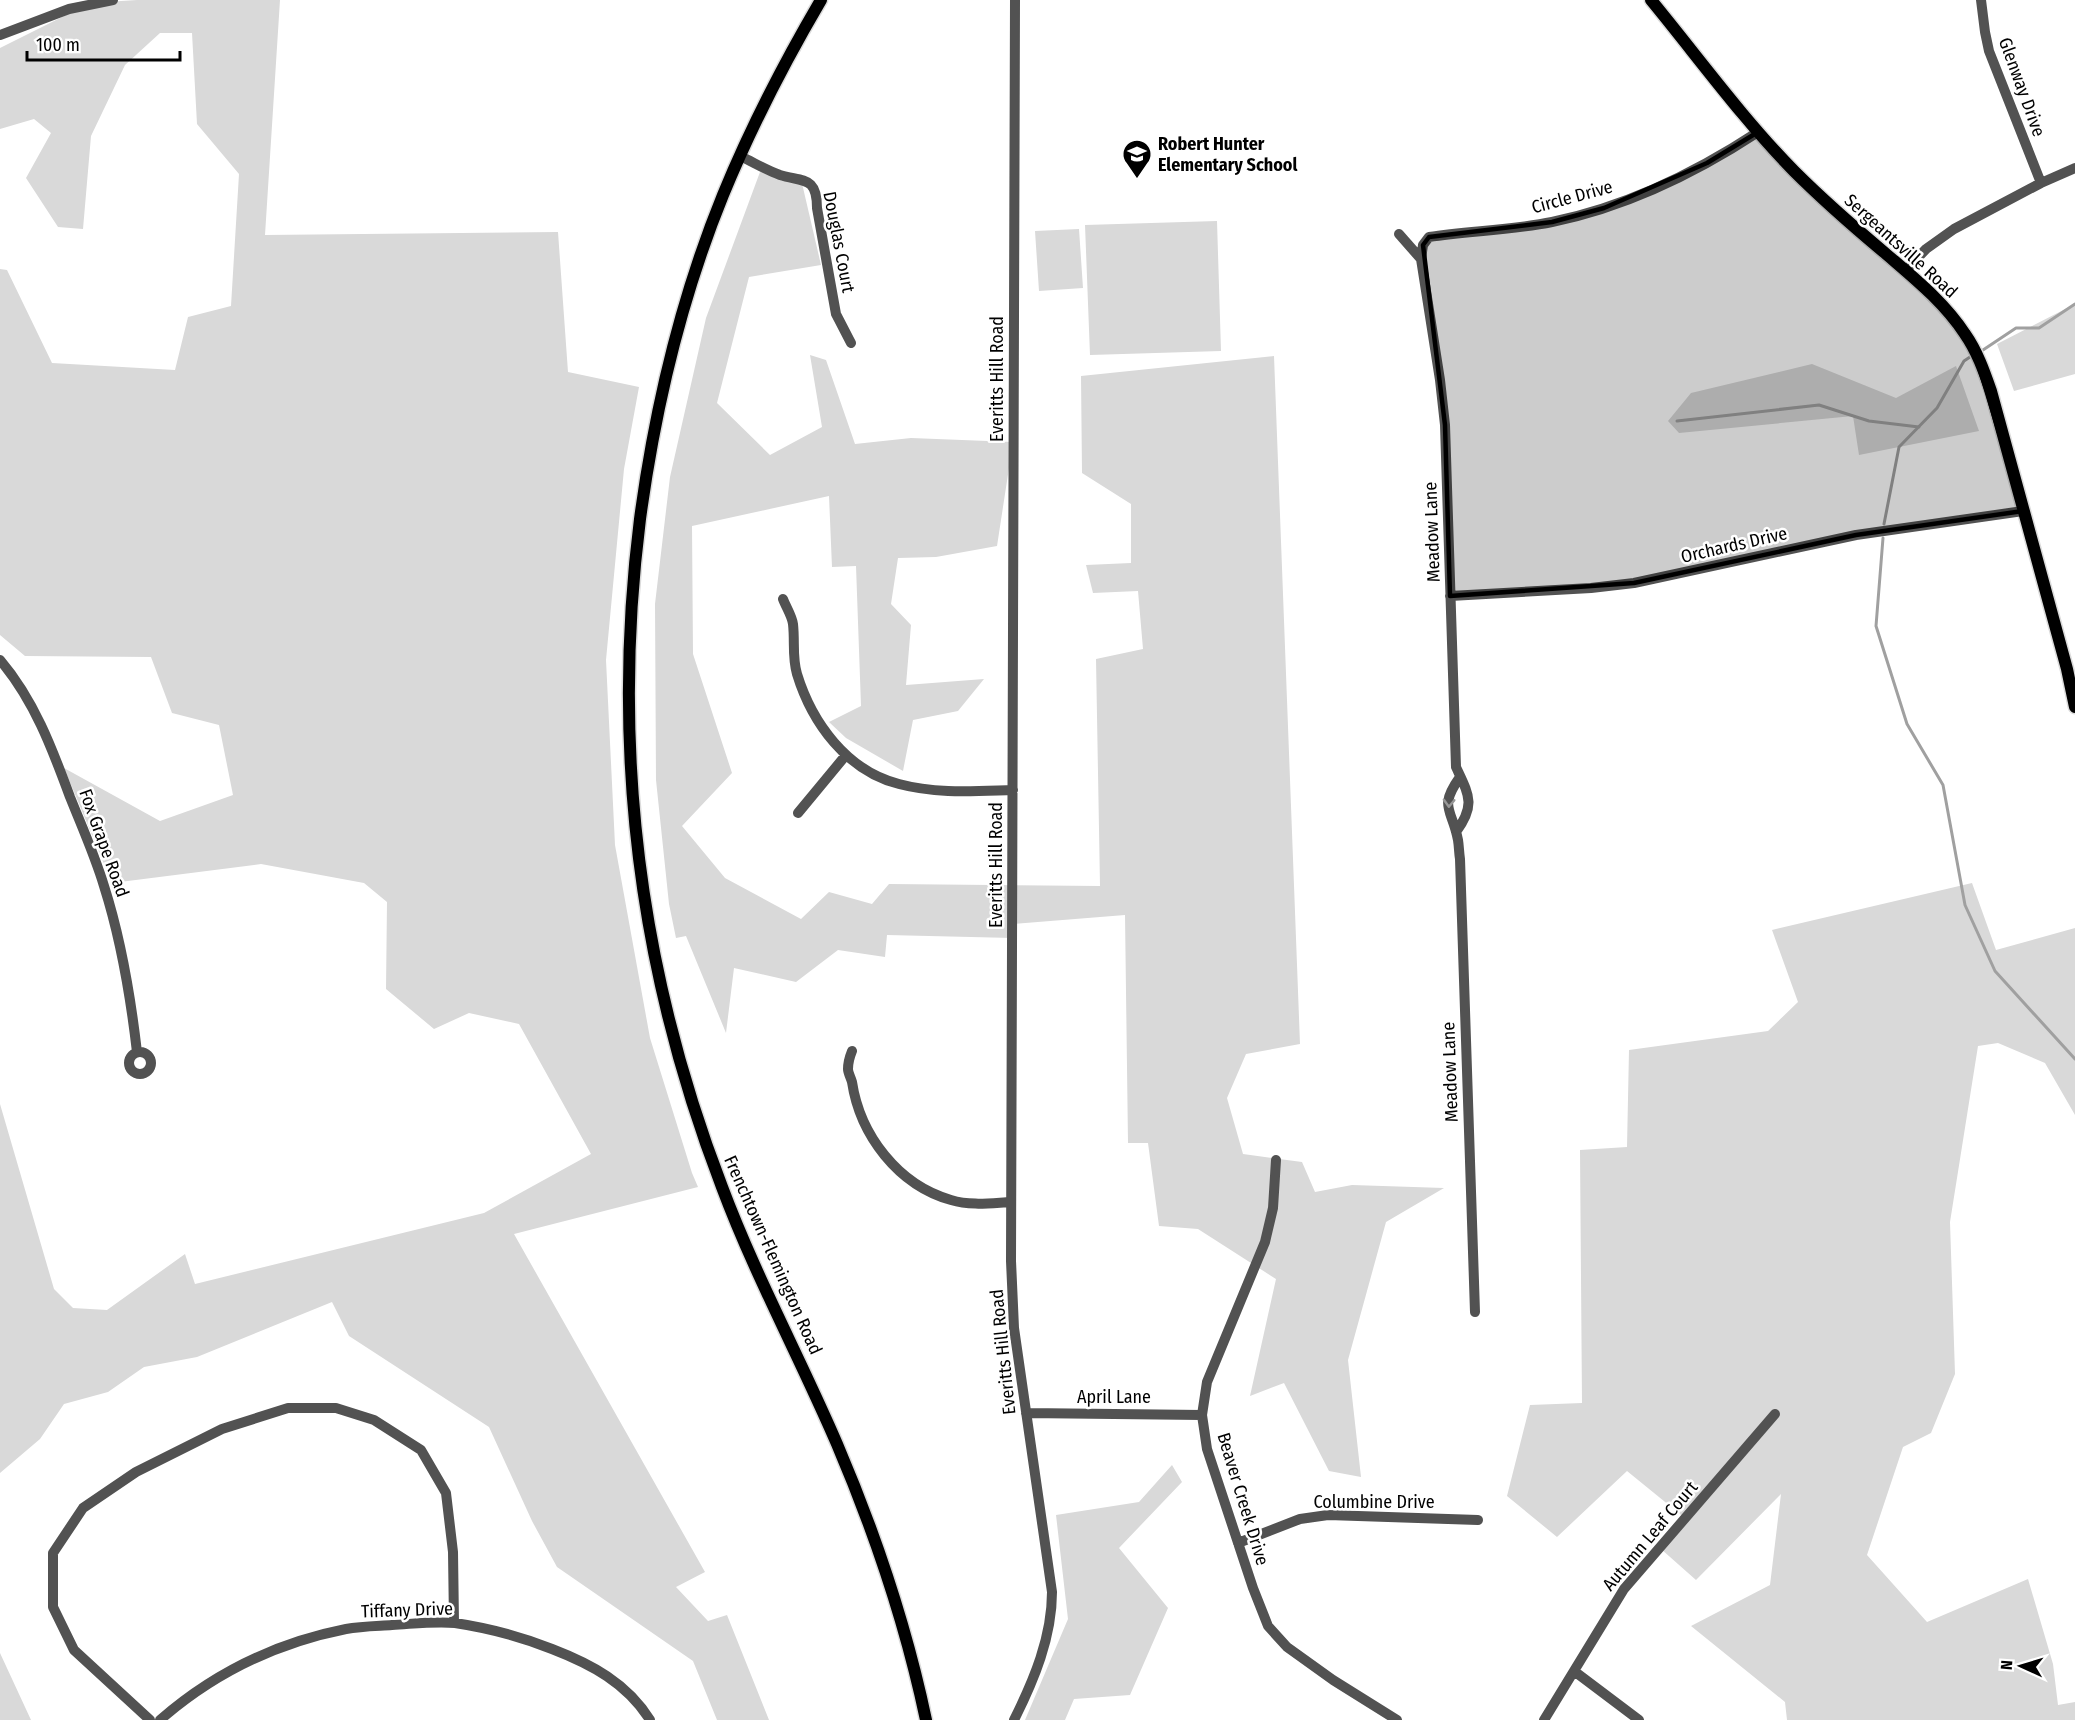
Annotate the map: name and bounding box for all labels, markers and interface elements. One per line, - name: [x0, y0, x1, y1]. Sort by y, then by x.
- scale bar: [27, 24, 180, 62]
- text: 100 m: [36, 34, 80, 56]
- street label: Glenway Drive: [1994, 34, 2050, 140]
- place label: Robert Hunter Elementary School: [1158, 133, 1297, 176]
- school or university icon: Robert Hunter Elementary School: [1121, 138, 1153, 180]
- street label: Circle Drive: [1529, 176, 1615, 218]
- street label: Douglas Court: [818, 189, 860, 295]
- street label: Sergeantsville Road: [1840, 189, 1962, 303]
- street label: Everitts Hill Road: [986, 316, 1008, 442]
- street label: Meadow Lane: [1419, 481, 1445, 583]
- street label: Orchards Drive: [1679, 522, 1789, 568]
- street label: Fox Grape Road: [74, 786, 134, 900]
- one-way arrow: [1443, 799, 1456, 808]
- street label: Everitts Hill Road: [985, 802, 1007, 928]
- street label: Meadow Lane: [1437, 1021, 1463, 1123]
- street label: Frenchtown-Flemington Road: [719, 1152, 827, 1358]
- street label: Everitts Hill Road: [985, 1288, 1021, 1416]
- street label: April Lane: [1077, 1386, 1151, 1408]
- street label: Beaver Creek Drive: [1212, 1430, 1274, 1568]
- street label: Autumn Leaf Court: [1598, 1477, 1702, 1595]
- street label: Columbine Drive: [1313, 1491, 1435, 1513]
- street label: Tiffany Drive: [361, 1597, 453, 1623]
- north arrow: [1991, 1636, 2051, 1696]
- text: N: [1997, 1660, 2016, 1670]

